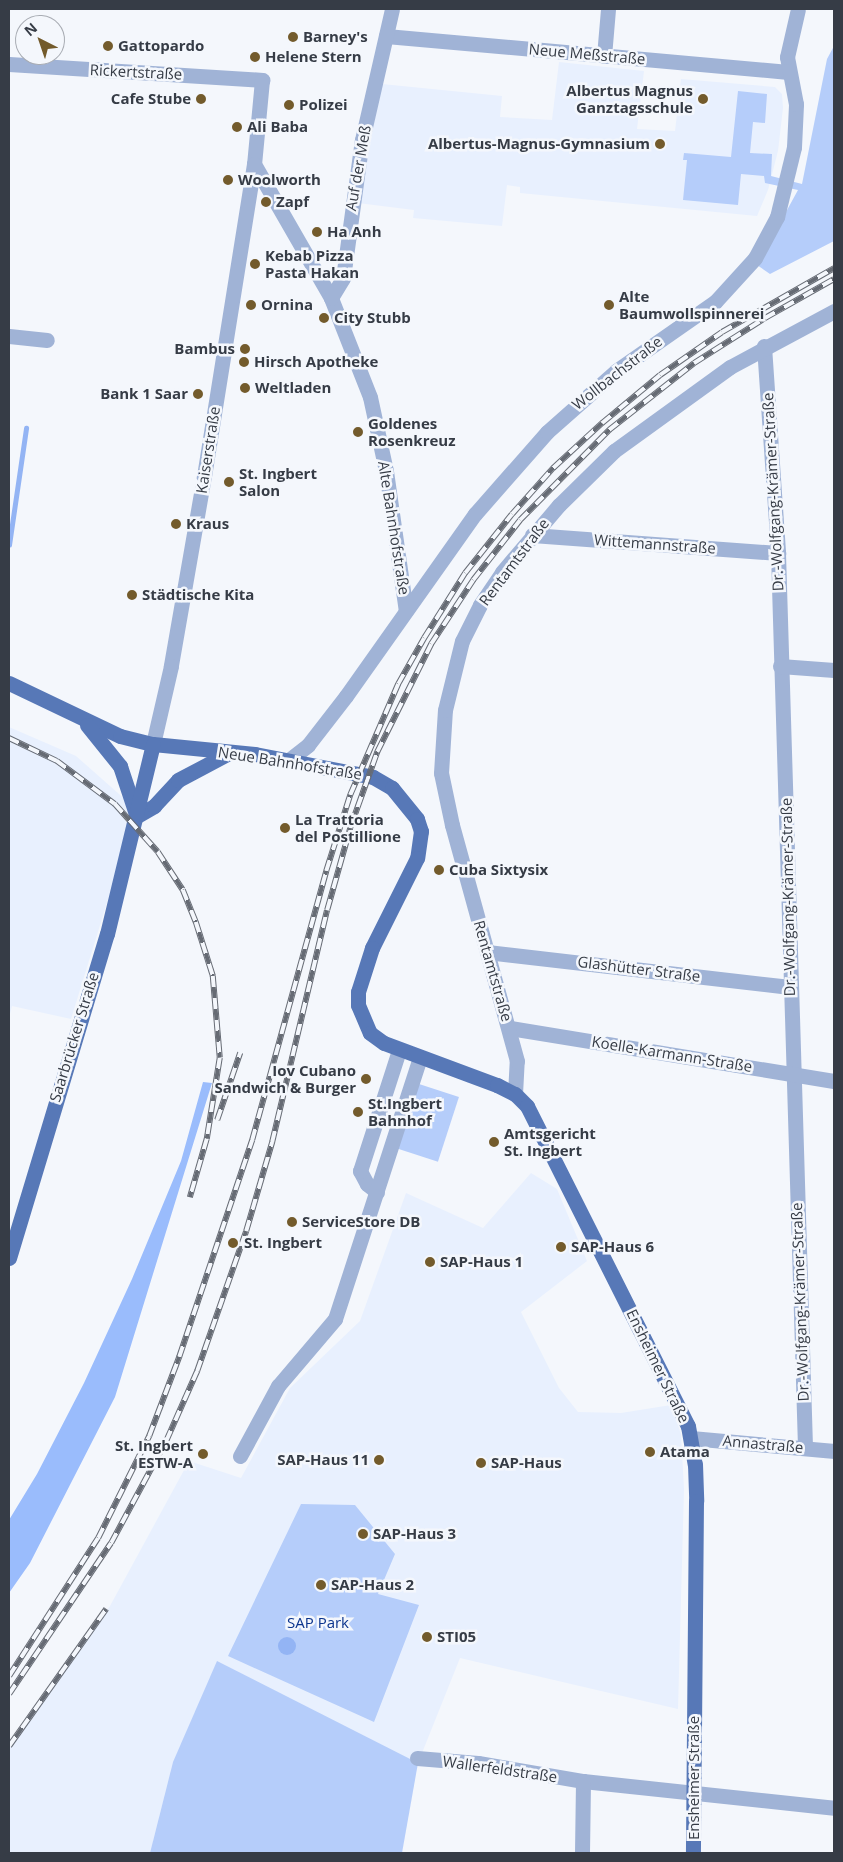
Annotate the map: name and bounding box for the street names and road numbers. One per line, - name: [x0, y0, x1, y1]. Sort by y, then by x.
- street label: Neue Meßstraße: [528, 40, 646, 68]
- street label: Rickertstraße: [89, 61, 183, 83]
- street label: Auf der Meß: [342, 124, 374, 212]
- street label: Wollbachstraße: [568, 332, 666, 414]
- street label: Dr.-Wolfgang-Krämer-Straße: [759, 392, 787, 592]
- street label: Kaiserstraße: [192, 405, 224, 495]
- street label: Alte Bahnhofstraße: [375, 460, 413, 596]
- street label: Rentamtstraße: [475, 515, 553, 609]
- street label: Wittemannstraße: [593, 531, 717, 557]
- street label: Neue Bahnhofstraße: [217, 743, 363, 783]
- street label: Dr.-Wolfgang-Krämer-Straße: [777, 797, 799, 997]
- street label: Rentamtstraße: [470, 918, 516, 1024]
- street label: Glashütter Straße: [577, 953, 701, 985]
- street label: Saarbrücker Straße: [46, 970, 102, 1104]
- street label: Koelle-Karmann-Straße: [590, 1032, 754, 1076]
- street label: Dr.-Wolfgang-Krämer-Straße: [788, 1202, 812, 1402]
- street label: Ensheimer Straße: [623, 1306, 693, 1426]
- street label: Annastraße: [722, 1432, 804, 1456]
- street label: Ensheimer Straße: [685, 1716, 703, 1840]
- street label: Wallerfeldstraße: [442, 1752, 558, 1786]

